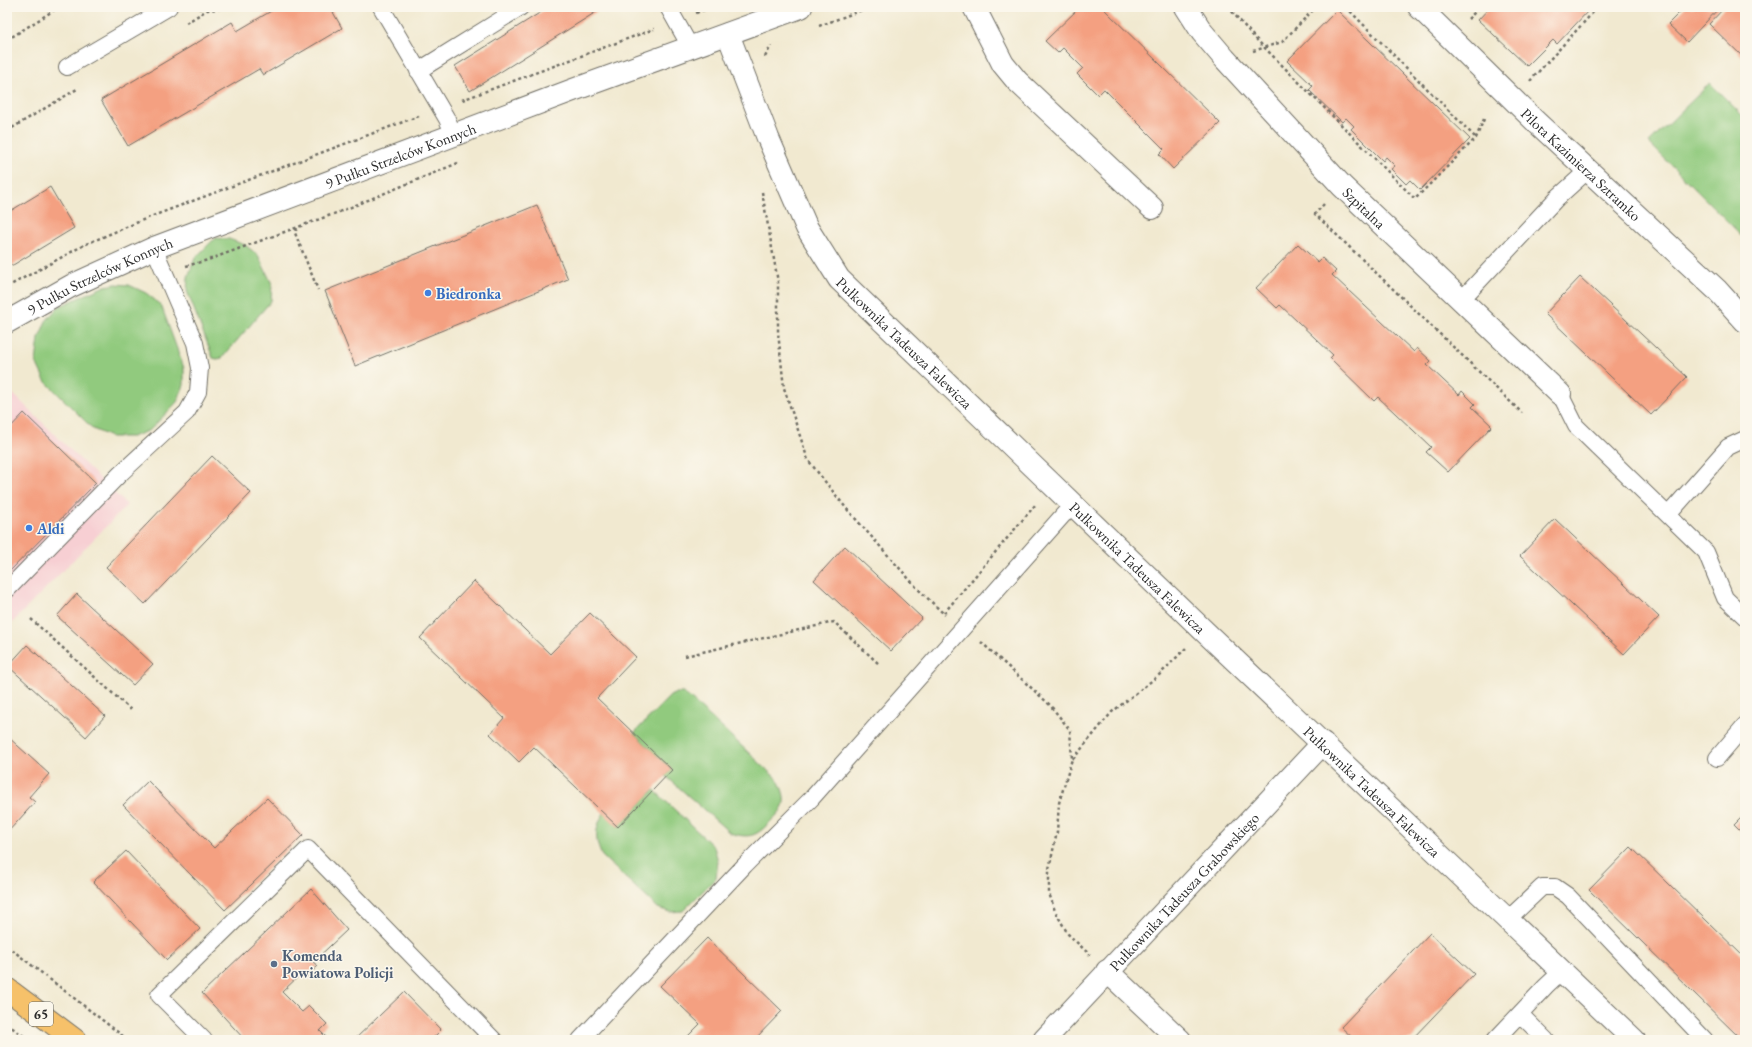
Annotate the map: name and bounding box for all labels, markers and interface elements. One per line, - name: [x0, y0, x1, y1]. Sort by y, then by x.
- street label: Pilota Kazimierza Sztramko: [1517, 103, 1646, 225]
- street label: 9 Pułku Strzelców Konnych: [322, 118, 479, 192]
- street label: Szpitalna: [1339, 183, 1390, 232]
- street label: 9 Pułku Strzelców Konnych: [23, 232, 175, 318]
- street label: Pułkownika Tadeusza Falewicza: [833, 272, 977, 412]
- place label: Biedronka: [436, 284, 502, 303]
- marker: Biedronka: [423, 288, 433, 298]
- street label: Pułkownika Tadeusza Falewicza: [1066, 497, 1210, 637]
- place label: Aldi: [36, 519, 65, 538]
- marker: Aldi: [24, 523, 34, 533]
- street label: Pułkownika Tadeusza Falewicza: [1300, 721, 1445, 861]
- street label: Pułkownika Tadeusza Grabowskiego: [1105, 808, 1263, 975]
- place label: Komenda Powiatowa Policji: [282, 946, 394, 982]
- marker: Komenda Powiatowa Policji: [269, 959, 279, 969]
- road number: 65: [29, 1002, 53, 1026]

